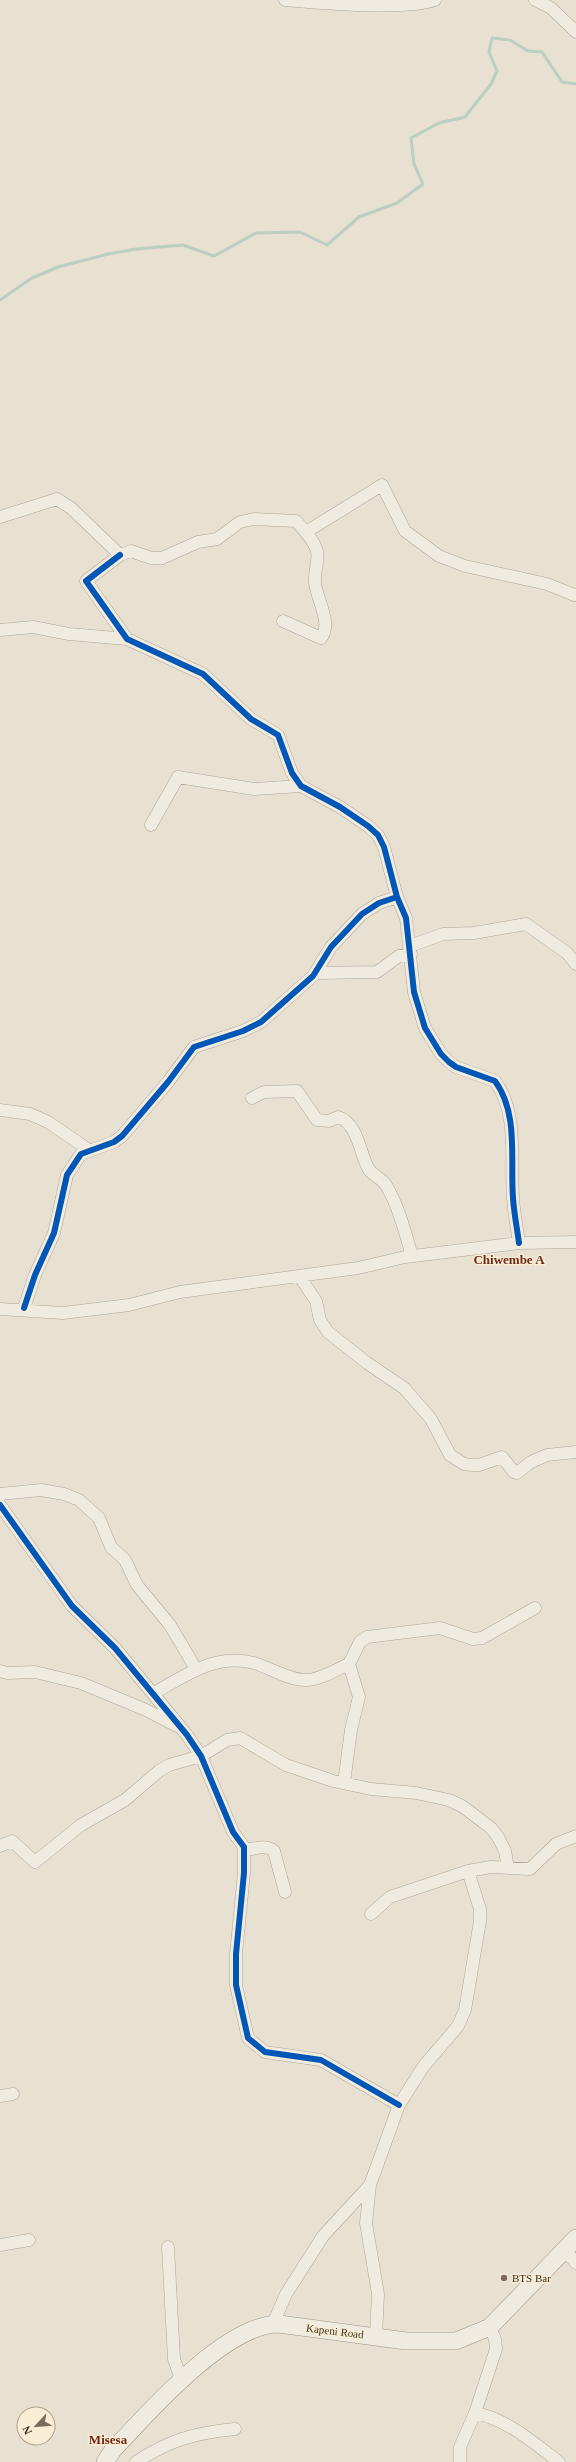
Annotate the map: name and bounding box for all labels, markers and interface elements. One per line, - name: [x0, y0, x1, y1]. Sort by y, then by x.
- district label: Chiwembe A: [473, 1252, 545, 1267]
- place label: BTS Bar: [512, 2272, 551, 2284]
- marker: BTS Bar: [499, 2273, 509, 2283]
- street label: Kapeni Road: [306, 2322, 365, 2341]
- north arrow: [16, 2406, 56, 2446]
- text: N: [20, 2424, 34, 2437]
- district label: Misesa: [89, 2432, 128, 2447]

